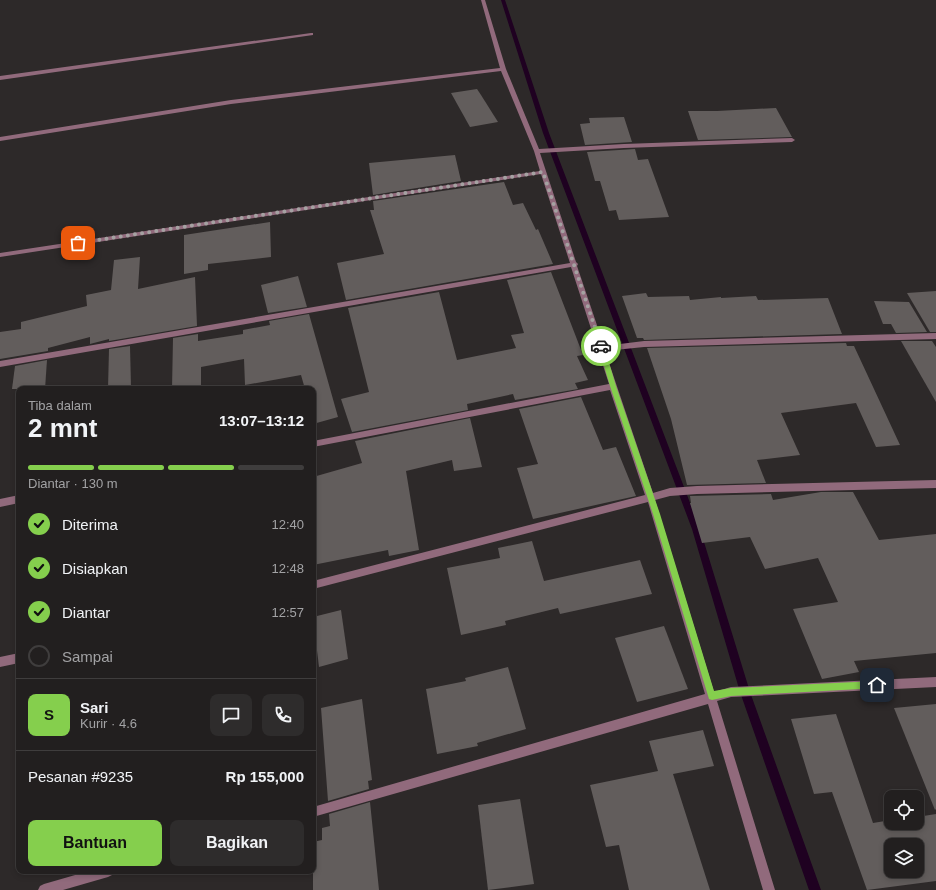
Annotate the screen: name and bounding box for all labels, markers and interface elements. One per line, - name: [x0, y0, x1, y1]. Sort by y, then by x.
- pin: [61, 226, 95, 260]
- icon: bag: [67, 232, 89, 254]
- courier: [581, 326, 621, 366]
- icon: car: [590, 335, 612, 357]
- text: Tiba dalam: [28, 398, 92, 413]
- text: 13:07–13:12: [219, 412, 304, 429]
- text: 2 mnt: [28, 413, 97, 443]
- text: Diantar · 130 m: [28, 476, 118, 491]
- icon: check: [28, 513, 50, 535]
- text: Diterima: [62, 516, 118, 533]
- text: 12:40: [271, 517, 304, 532]
- icon: check: [28, 557, 50, 579]
- text: Disiapkan: [62, 560, 128, 577]
- text: 12:48: [271, 561, 304, 576]
- icon: check: [28, 601, 50, 623]
- text: Diantar: [62, 604, 110, 621]
- text: 12:57: [271, 605, 304, 620]
- text: Sampai: [62, 648, 113, 665]
- pin: [860, 668, 894, 702]
- icon: home: [866, 674, 888, 696]
- button: chat: [210, 694, 252, 736]
- button: phone: [262, 694, 304, 736]
- text: Sari: [80, 699, 108, 716]
- text: S: [44, 706, 54, 723]
- text: Kurir · 4.6: [80, 716, 137, 731]
- text: Pesanan #9235: [28, 768, 133, 785]
- text: Rp 155,000: [226, 768, 304, 785]
- map controls: [884, 790, 924, 878]
- button: locate: [884, 790, 924, 830]
- button: Bantuan: [28, 820, 162, 866]
- button: Bagikan: [170, 820, 304, 866]
- button: layers: [884, 838, 924, 878]

